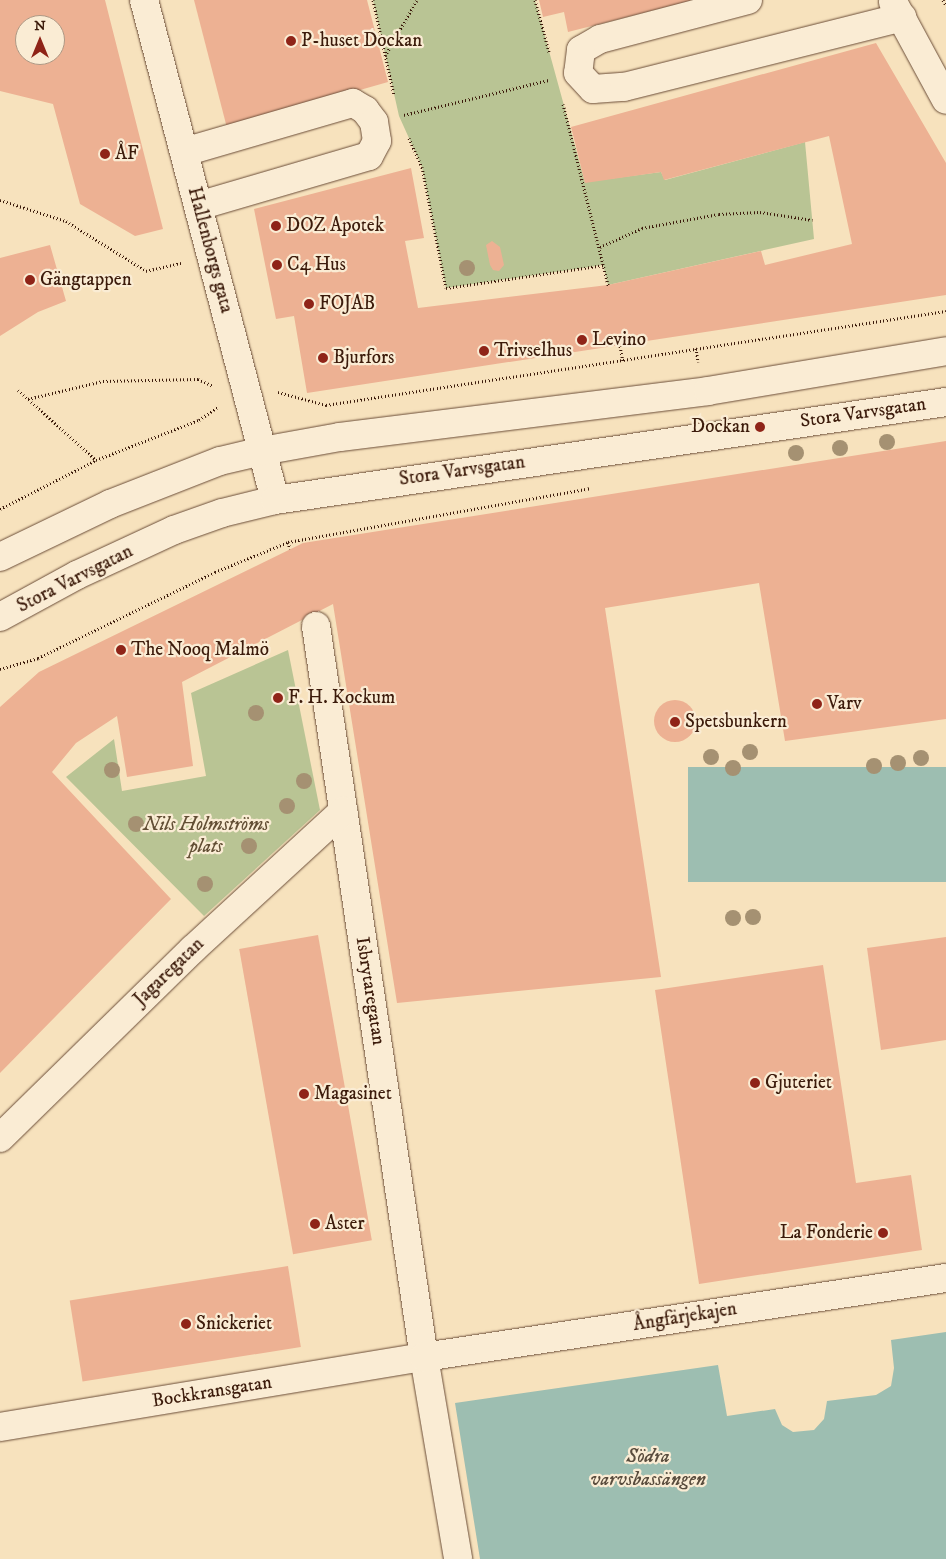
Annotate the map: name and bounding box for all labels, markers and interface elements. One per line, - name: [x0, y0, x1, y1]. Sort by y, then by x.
- north arrow: [15, 15, 65, 65]
- text: N: [34, 17, 46, 35]
- place label: P-huset Dockan: [301, 30, 422, 52]
- marker: P-huset Dockan: [285, 35, 297, 47]
- place label: ÅF: [115, 143, 139, 165]
- marker: ÅF: [99, 148, 111, 160]
- street label: Hallenborgs gata: [182, 185, 238, 315]
- place label: DOZ Apotek: [286, 215, 384, 237]
- marker: DOZ Apotek: [270, 220, 282, 232]
- place label: C4 Hus: [287, 254, 346, 276]
- marker: C4 Hus: [271, 259, 283, 271]
- place label: Gängtappen: [40, 269, 132, 291]
- marker: Gängtappen: [24, 274, 36, 286]
- place label: FOJAB: [319, 293, 375, 315]
- marker: FOJAB: [303, 298, 315, 310]
- place label: Levino: [592, 329, 646, 351]
- marker: Levino: [576, 334, 588, 346]
- place label: Trivselhus: [494, 340, 572, 362]
- marker: Trivselhus: [478, 345, 490, 357]
- place label: Bjurfors: [333, 347, 394, 369]
- marker: Bjurfors: [317, 352, 329, 364]
- street label: Stora Varvsgatan: [799, 393, 927, 433]
- place label: Dockan: [691, 416, 750, 438]
- marker: Dockan: [754, 421, 766, 433]
- street label: Stora Varvsgatan: [398, 451, 526, 491]
- street label: Stora Varvsgatan: [13, 540, 137, 618]
- place label: The Nooq Malmö: [131, 639, 269, 661]
- marker: The Nooq Malmö: [115, 644, 127, 656]
- place label: F. H. Kockum: [288, 687, 395, 709]
- marker: F. H. Kockum: [272, 692, 284, 704]
- place label: Varv: [827, 693, 862, 715]
- marker: Varv: [811, 698, 823, 710]
- place label: Spetsbunkern: [685, 711, 787, 733]
- marker: Spetsbunkern: [669, 716, 681, 728]
- park label: Nils Holmströms plats: [143, 814, 269, 858]
- street label: Jagaregatan: [129, 933, 209, 1011]
- street label: Isbrytaregatan: [350, 935, 390, 1047]
- place label: Gjuteriet: [765, 1072, 832, 1094]
- marker: Gjuteriet: [749, 1077, 761, 1089]
- place label: Magasinet: [314, 1083, 392, 1105]
- marker: Magasinet: [298, 1088, 310, 1100]
- place label: Aster: [325, 1213, 364, 1235]
- marker: Aster: [309, 1218, 321, 1230]
- place label: La Fonderie: [780, 1222, 873, 1244]
- marker: La Fonderie: [877, 1227, 889, 1239]
- street label: Ångfärjekajen: [631, 1298, 739, 1336]
- place label: Snickeriet: [196, 1313, 272, 1335]
- marker: Snickeriet: [180, 1318, 192, 1330]
- street label: Bockkransgatan: [150, 1371, 274, 1413]
- water label: Södra varvsbassängen: [590, 1444, 706, 1491]

